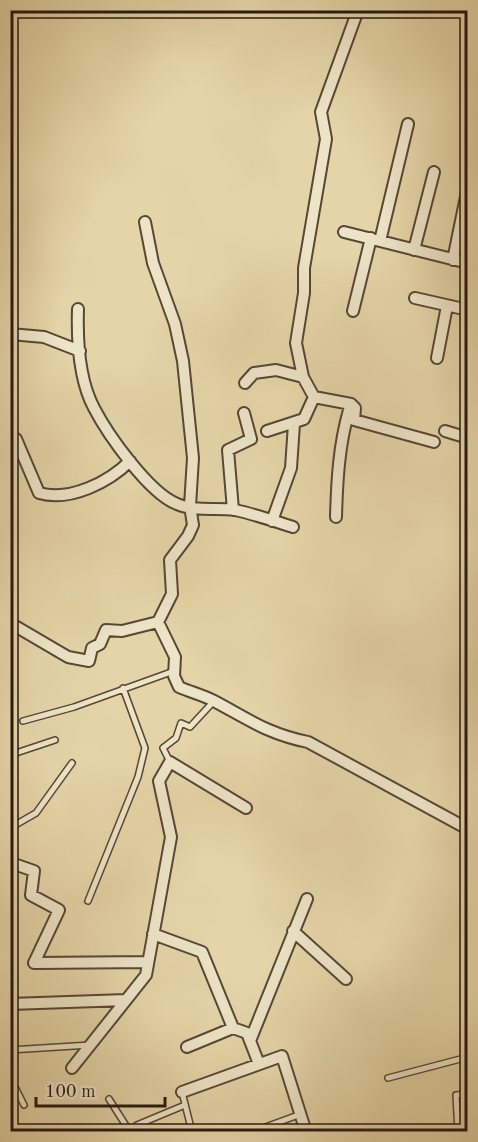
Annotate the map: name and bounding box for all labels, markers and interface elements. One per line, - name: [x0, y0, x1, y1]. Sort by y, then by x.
- scale bar: [36, 1070, 165, 1108]
- text: 100 m: [45, 1083, 96, 1101]

